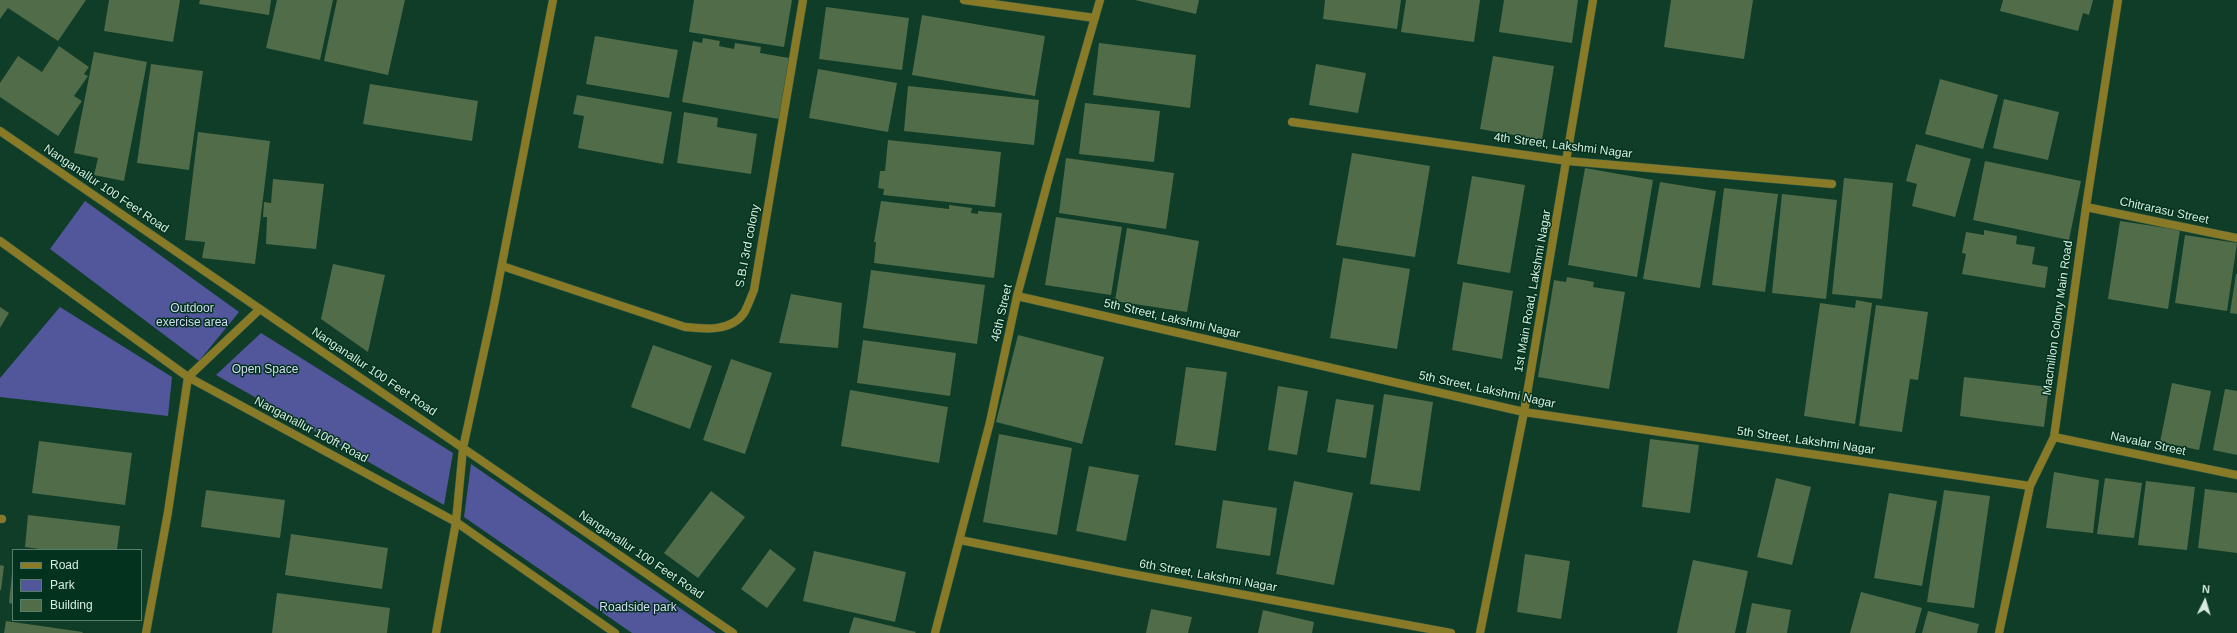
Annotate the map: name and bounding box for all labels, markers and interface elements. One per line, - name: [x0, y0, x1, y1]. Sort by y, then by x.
- street label: 4th Street, Lakshmi Nagar: [1493, 130, 1633, 162]
- street label: Nanganallur 100 Feet Road: [41, 142, 171, 236]
- street label: Chitrarasu Street: [2118, 195, 2210, 227]
- street label: S.B.I 3rd colony: [733, 203, 763, 289]
- street label: 1st Main Road, Lakshmi Nagar: [1512, 209, 1554, 373]
- street label: Macmillon Colony Main Road: [2040, 240, 2076, 396]
- street label: 46th Street: [988, 283, 1016, 343]
- street label: 5th Street, Lakshmi Nagar: [1102, 296, 1242, 342]
- park label: Outdoor exercise area: [156, 302, 228, 330]
- street label: Nanganallur 100 Feet Road: [309, 325, 439, 419]
- park label: Open Space: [232, 363, 298, 377]
- street label: 5th Street, Lakshmi Nagar: [1417, 368, 1557, 412]
- street label: Nanganallur 100ft Road: [252, 394, 370, 466]
- street label: 5th Street, Lakshmi Nagar: [1736, 424, 1876, 458]
- street label: Navalar Street: [2109, 429, 2187, 459]
- street label: Nanganallur 100 Feet Road: [576, 508, 706, 602]
- legend: [12, 549, 142, 621]
- street label: 6th Street, Lakshmi Nagar: [1138, 557, 1278, 595]
- text: Road: [50, 558, 79, 572]
- text: Park: [50, 578, 75, 592]
- north arrow: [2185, 581, 2225, 621]
- text: N: [2202, 583, 2211, 595]
- text: Building: [50, 598, 93, 612]
- park label: Roadside park: [599, 601, 677, 615]

